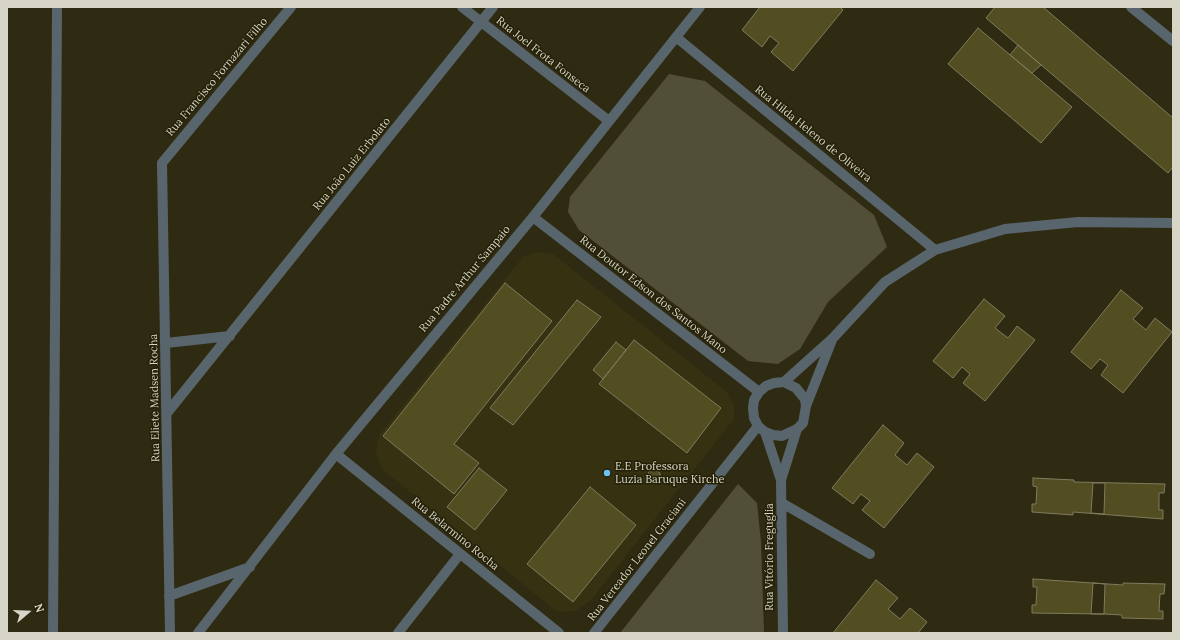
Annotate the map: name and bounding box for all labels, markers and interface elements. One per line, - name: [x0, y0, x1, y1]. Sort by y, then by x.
- street label: Rua Joel Frota Fonseca: [493, 14, 593, 96]
- street label: Rua Francisco Fornazari Filho: [164, 15, 270, 139]
- street label: Rua Hilda Heleno de Oliveira: [752, 83, 874, 185]
- street label: Rua João Luiz Erbolato: [310, 115, 394, 213]
- street label: Rua Padre Arthur Sampaio: [417, 223, 513, 335]
- street label: Rua Doutor Edson dos Santos Mano: [577, 233, 729, 357]
- street label: Rua Eliete Madsen Rocha: [147, 334, 163, 462]
- place label: E.E Professora Luzia Baruque Kirche: [615, 460, 725, 486]
- marker: E.E Professora Luzia Baruque Kirche: [602, 468, 612, 478]
- street label: Rua Belarmino Rocha: [409, 495, 501, 573]
- street label: Rua Vereador Leonel Graciani: [585, 496, 689, 624]
- street label: Rua Vitório Freguglia: [763, 503, 777, 611]
- north arrow: [8, 592, 48, 632]
- text: N: [31, 602, 47, 614]

